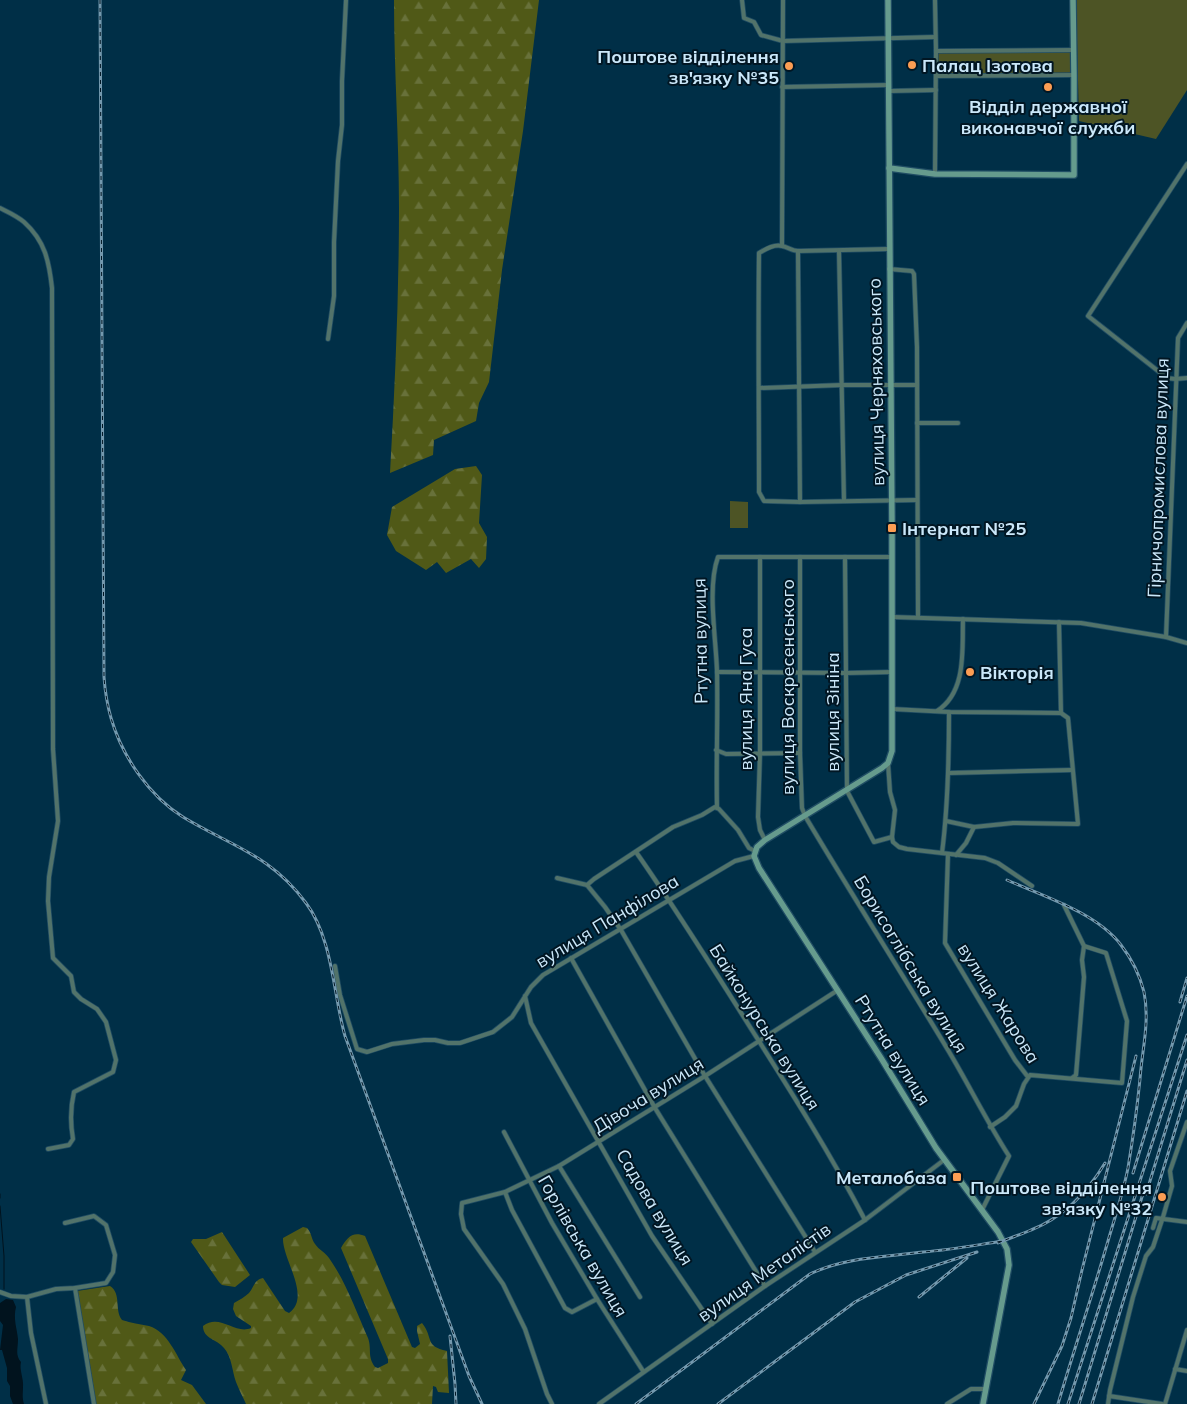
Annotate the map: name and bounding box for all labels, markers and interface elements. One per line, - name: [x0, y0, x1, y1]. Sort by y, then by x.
- place label: Поштове відділення зв'язку №35: [597, 45, 779, 89]
- place label: Палац Ізотова: [922, 54, 1053, 77]
- marker: Палац Ізотова: [906, 59, 918, 71]
- marker: Поштове відділення зв'язку №35: [783, 60, 795, 72]
- marker: Відділ державної виконавчої служби: [1042, 81, 1054, 93]
- place label: Відділ державної виконавчої служби: [961, 95, 1135, 139]
- street label: вулиця Черняховського: [863, 278, 889, 486]
- street label: Гірничопромислова вулиця: [1142, 358, 1174, 598]
- place label: Інтернат №25: [902, 517, 1026, 540]
- marker: Інтернат №25: [886, 522, 898, 534]
- street label: Ртутна вулиця: [687, 578, 713, 704]
- street label: вулиця Воскресенського: [776, 579, 799, 795]
- street label: вулиця Яна Гуса: [734, 627, 757, 771]
- street label: вулиця Зініна: [821, 652, 844, 772]
- place label: Вікторія: [980, 661, 1054, 684]
- marker: Вікторія: [964, 666, 976, 678]
- street label: вулиця Панфілова: [531, 869, 683, 973]
- street label: Борисоглібська вулиця: [849, 871, 973, 1057]
- street label: вулиця Жарова: [953, 939, 1045, 1067]
- street label: Байконурська вулиця: [705, 940, 825, 1114]
- street label: Ртутна вулиця: [850, 991, 936, 1109]
- street label: Дівоча вулиця: [588, 1052, 708, 1138]
- street label: Садова вулиця: [611, 1145, 699, 1269]
- place label: Металобаза: [836, 1166, 947, 1189]
- street label: Горлівська вулиця: [533, 1171, 633, 1321]
- marker: Металобаза: [951, 1171, 963, 1183]
- place label: Поштове відділення зв'язку №32: [970, 1176, 1152, 1220]
- marker: Поштове відділення зв'язку №32: [1156, 1191, 1168, 1203]
- street label: вулиця Металістів: [693, 1217, 835, 1327]

